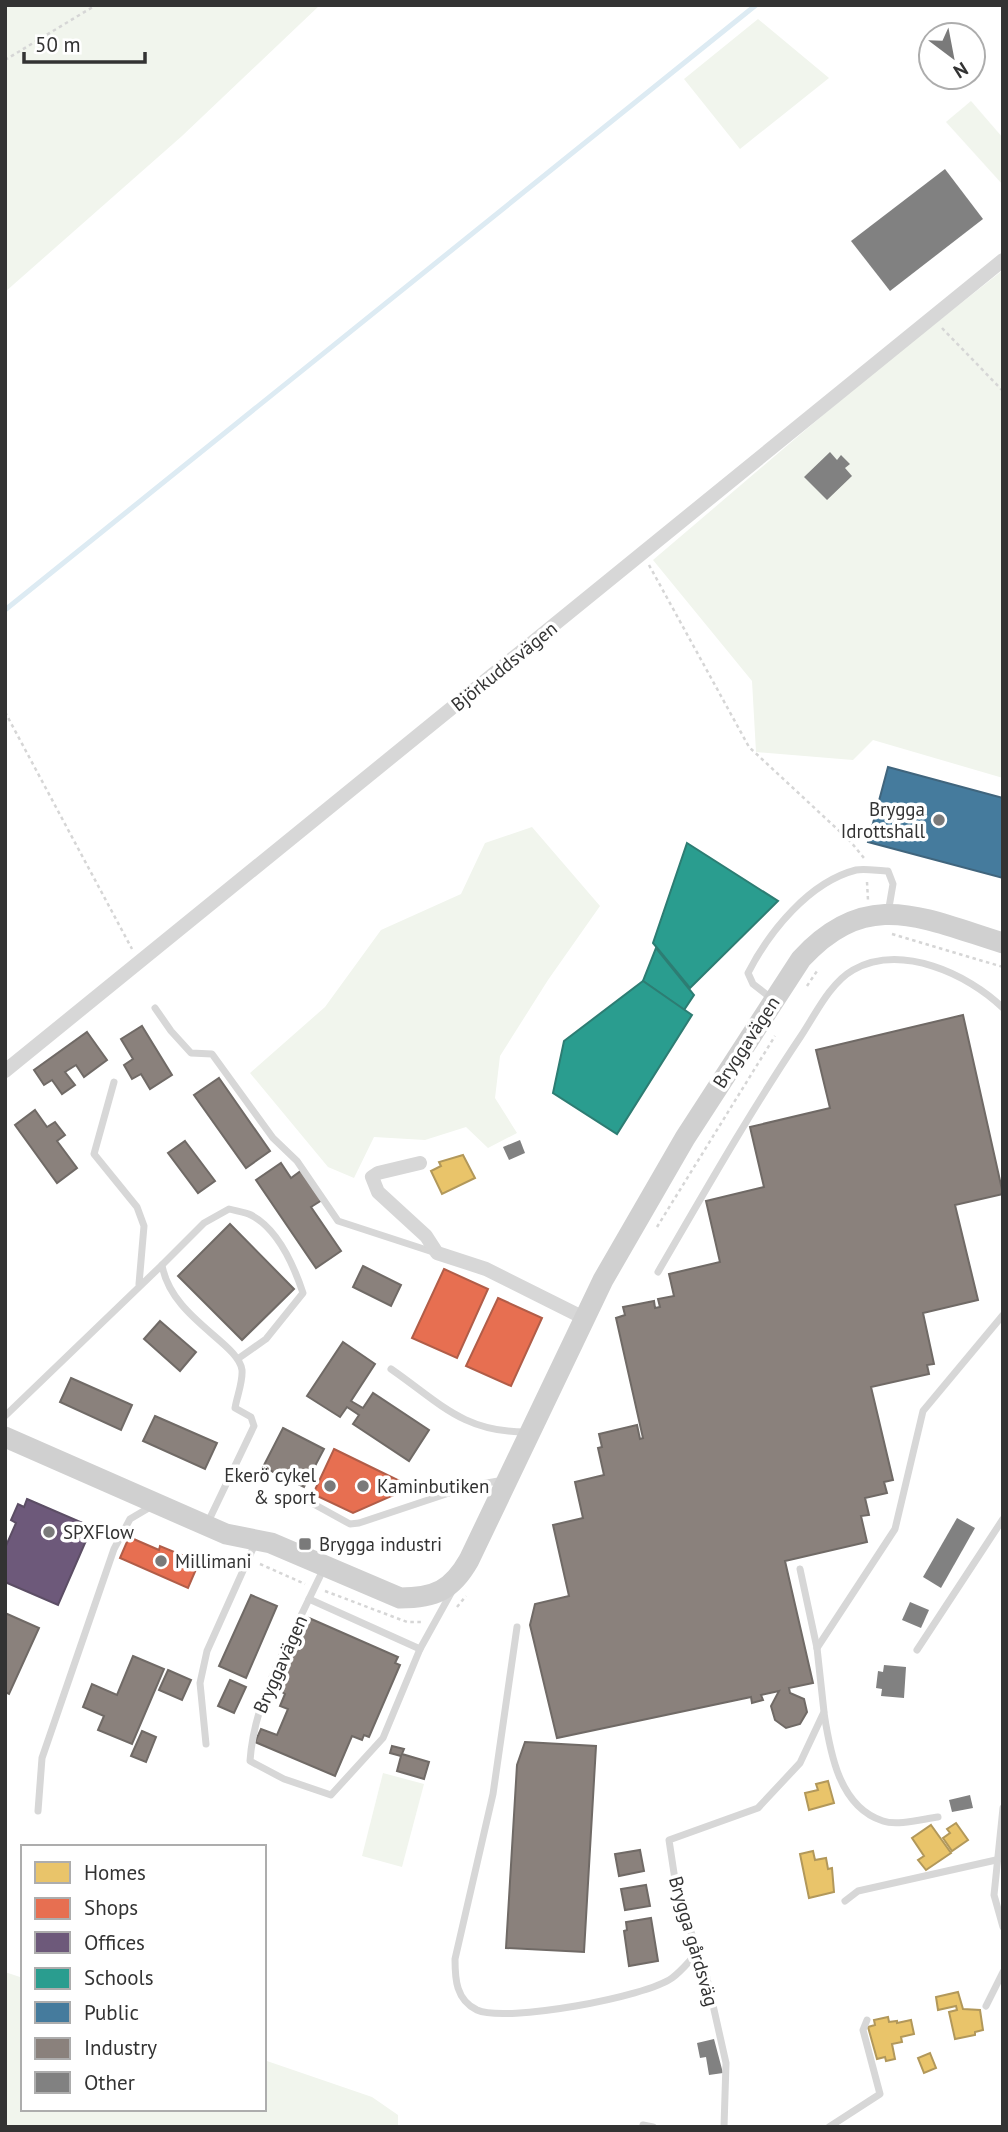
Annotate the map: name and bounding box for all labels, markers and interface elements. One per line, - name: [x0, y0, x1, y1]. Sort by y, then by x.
- scale bar: [24, 21, 145, 65]
- north arrow: [917, 21, 987, 91]
- text: 50 m: [35, 31, 81, 58]
- text: N: [949, 57, 973, 84]
- street label: Björkuddsvägen: [446, 616, 562, 716]
- place label: Brygga Idrottshall: [841, 797, 925, 843]
- marker: Brygga Idrottshall: [931, 812, 947, 828]
- street label: Bryggavägen: [707, 991, 785, 1093]
- place label: Ekerö cykel & sport: [224, 1463, 317, 1509]
- place label: Kaminbutiken: [377, 1474, 489, 1498]
- marker: Ekerö cykel & sport: [322, 1478, 338, 1494]
- marker: Kaminbutiken: [355, 1478, 371, 1494]
- place label: SPXFlow: [63, 1520, 134, 1544]
- marker: SPXFlow: [41, 1524, 57, 1540]
- place label: Brygga industri: [319, 1532, 442, 1556]
- marker: Brygga industri: [297, 1536, 313, 1552]
- place label: Millimani: [175, 1549, 252, 1573]
- marker: Millimani: [153, 1553, 169, 1569]
- street label: Bryggavägen: [248, 1611, 312, 1717]
- legend: [21, 1845, 266, 2111]
- text: Homes: [84, 1859, 146, 1886]
- street label: Brygga gårdsväg: [664, 1873, 724, 2009]
- text: Shops: [84, 1894, 138, 1921]
- text: Offices: [84, 1929, 145, 1956]
- text: Schools: [84, 1964, 154, 1991]
- text: Public: [84, 1999, 139, 2026]
- text: Industry: [84, 2034, 157, 2061]
- text: Other: [84, 2069, 135, 2096]

